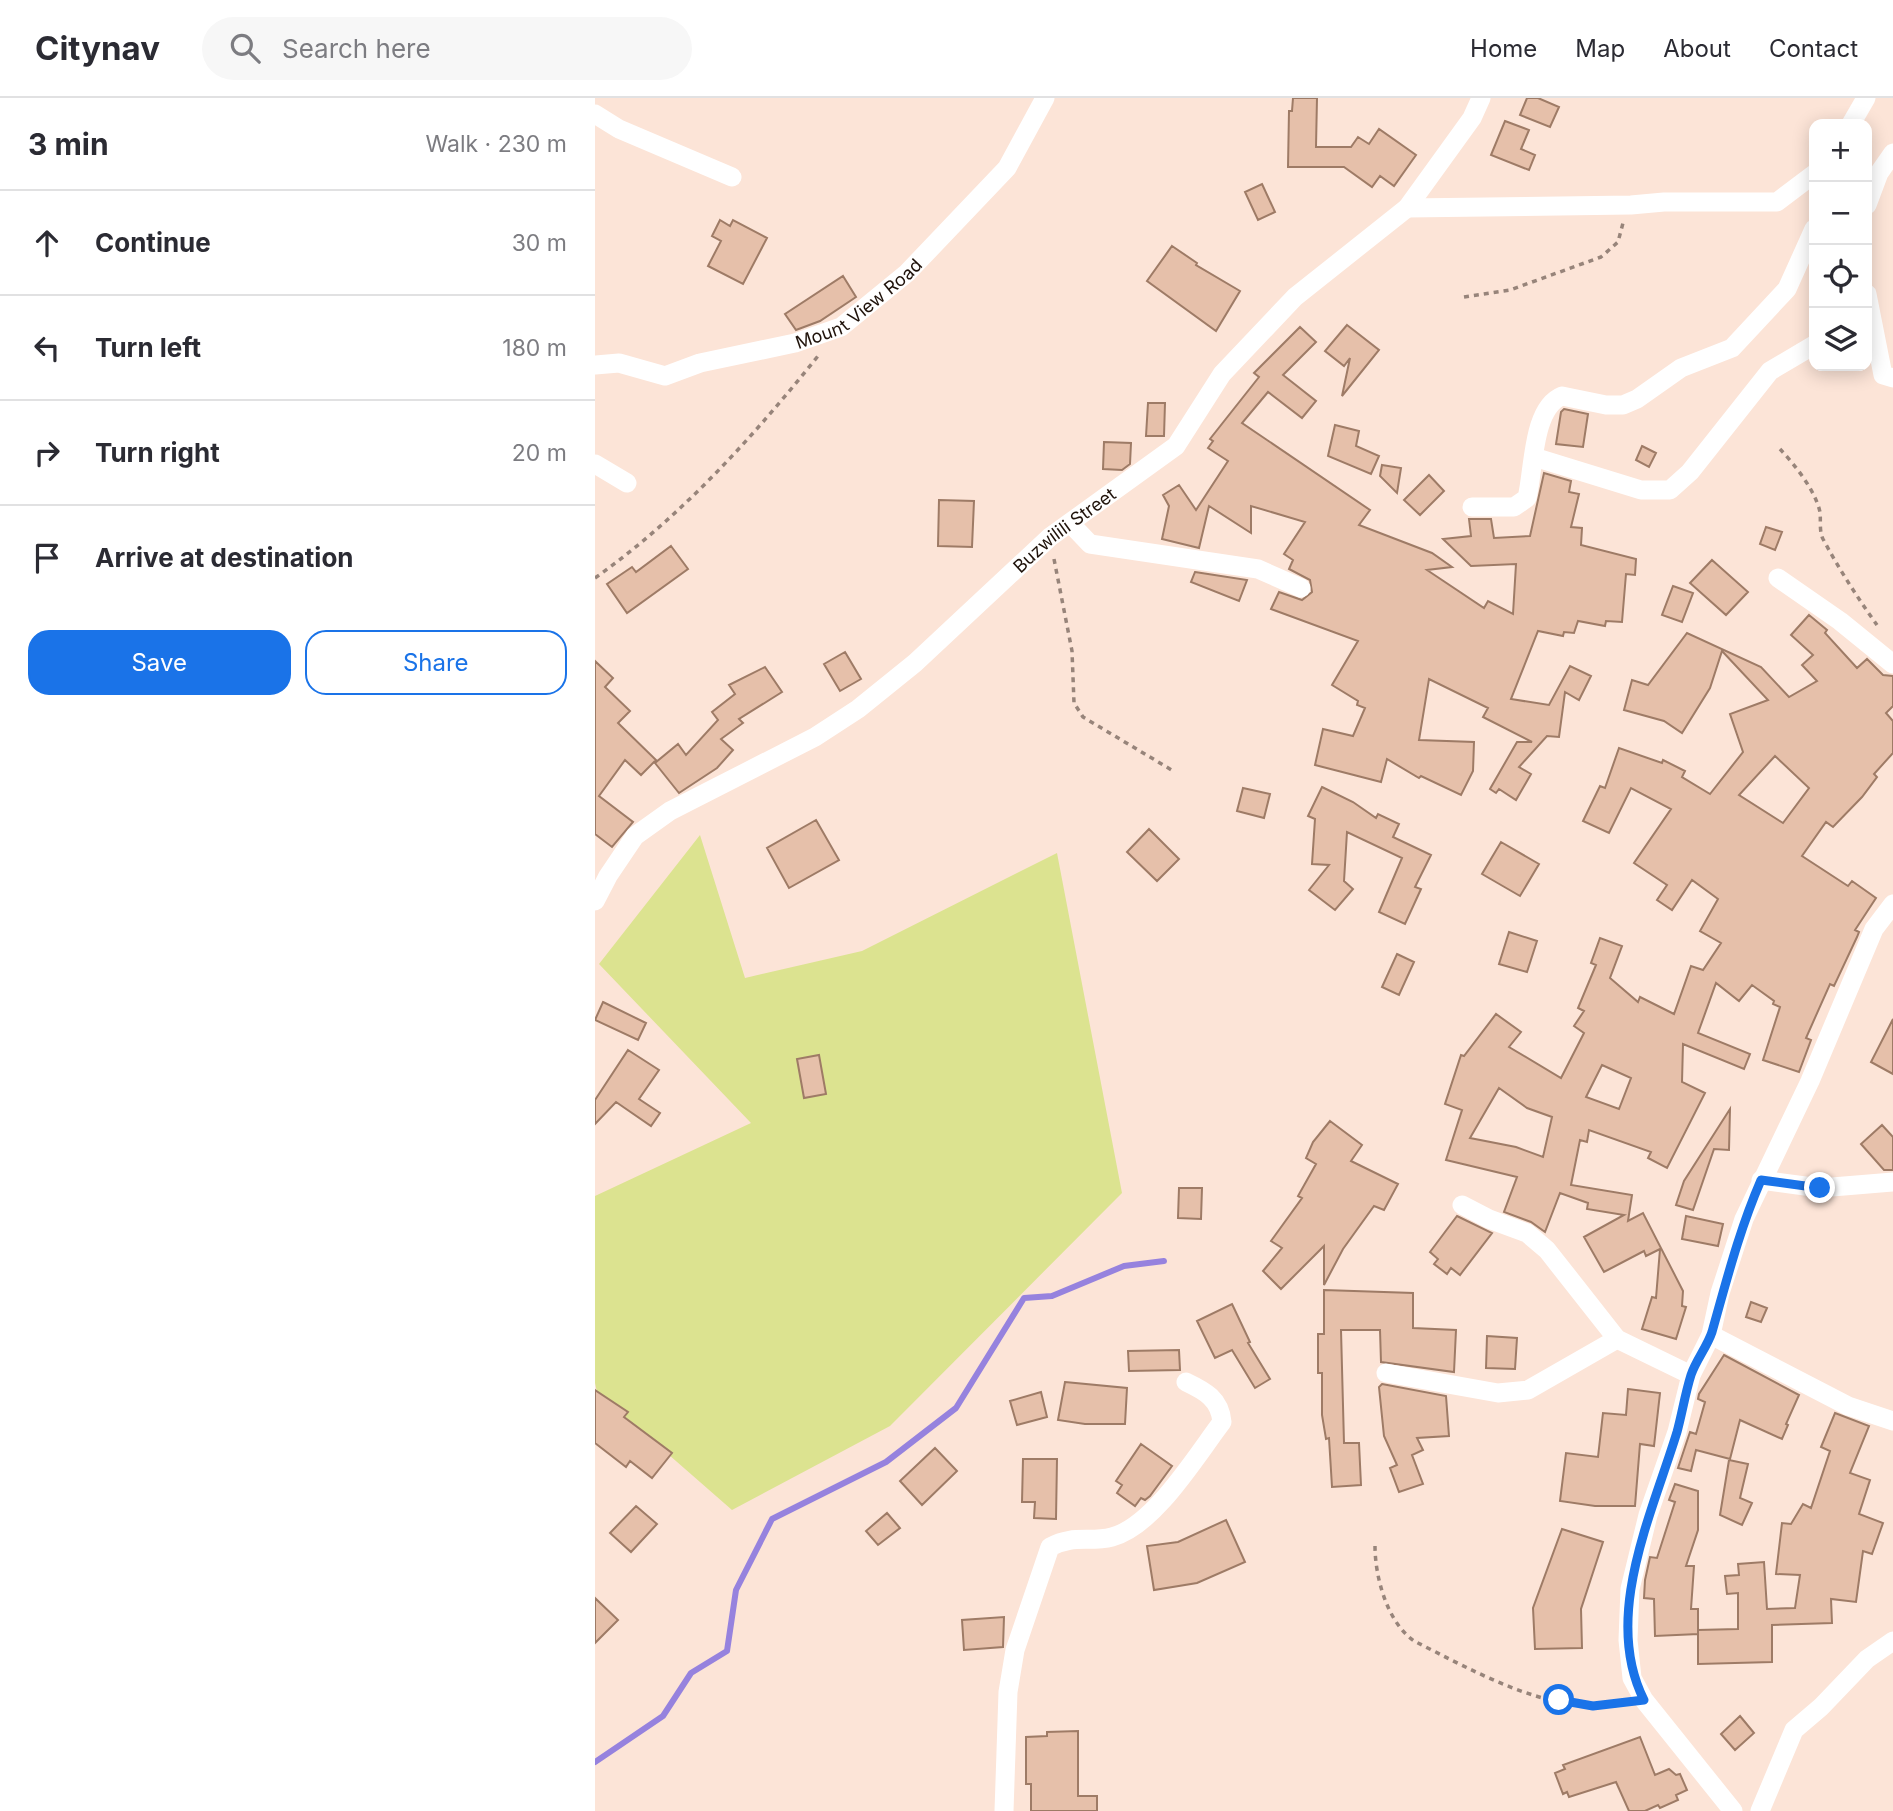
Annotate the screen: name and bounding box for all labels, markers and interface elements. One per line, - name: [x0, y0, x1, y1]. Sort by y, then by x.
- search box: [202, 17, 692, 80]
- text: Citynav: [35, 28, 160, 68]
- icon: search: [226, 29, 264, 67]
- text: Search here: [282, 33, 431, 64]
- text: Home: [1470, 34, 1537, 63]
- text: Map: [1575, 34, 1625, 63]
- text: About: [1663, 34, 1731, 63]
- text: Contact: [1769, 34, 1858, 63]
- map controls: [1809, 119, 1872, 371]
- button: +: [1809, 119, 1872, 182]
- text: 3 min: [28, 126, 109, 162]
- text: Walk · 230 m: [425, 130, 567, 158]
- button: −: [1809, 182, 1872, 245]
- icon: ahead: [28, 224, 66, 262]
- text: Continue: [95, 227, 211, 258]
- text: 30 m: [512, 229, 567, 257]
- button: locate: [1809, 245, 1872, 308]
- street label: Mount View Road: [792, 254, 926, 353]
- button: layers: [1809, 308, 1872, 371]
- icon: left: [28, 329, 66, 367]
- text: Turn left: [95, 332, 201, 363]
- text: 180 m: [502, 334, 567, 362]
- icon: right: [28, 434, 66, 472]
- text: Turn right: [95, 437, 220, 468]
- text: 20 m: [512, 439, 567, 467]
- street label: Buzwilili Street: [1009, 483, 1119, 577]
- icon: arrive: [28, 539, 66, 577]
- text: Arrive at destination: [95, 542, 354, 573]
- button: Save: [28, 630, 291, 695]
- button: Share: [305, 630, 567, 695]
- route end: [1804, 1172, 1835, 1203]
- route start: [1543, 1684, 1574, 1715]

